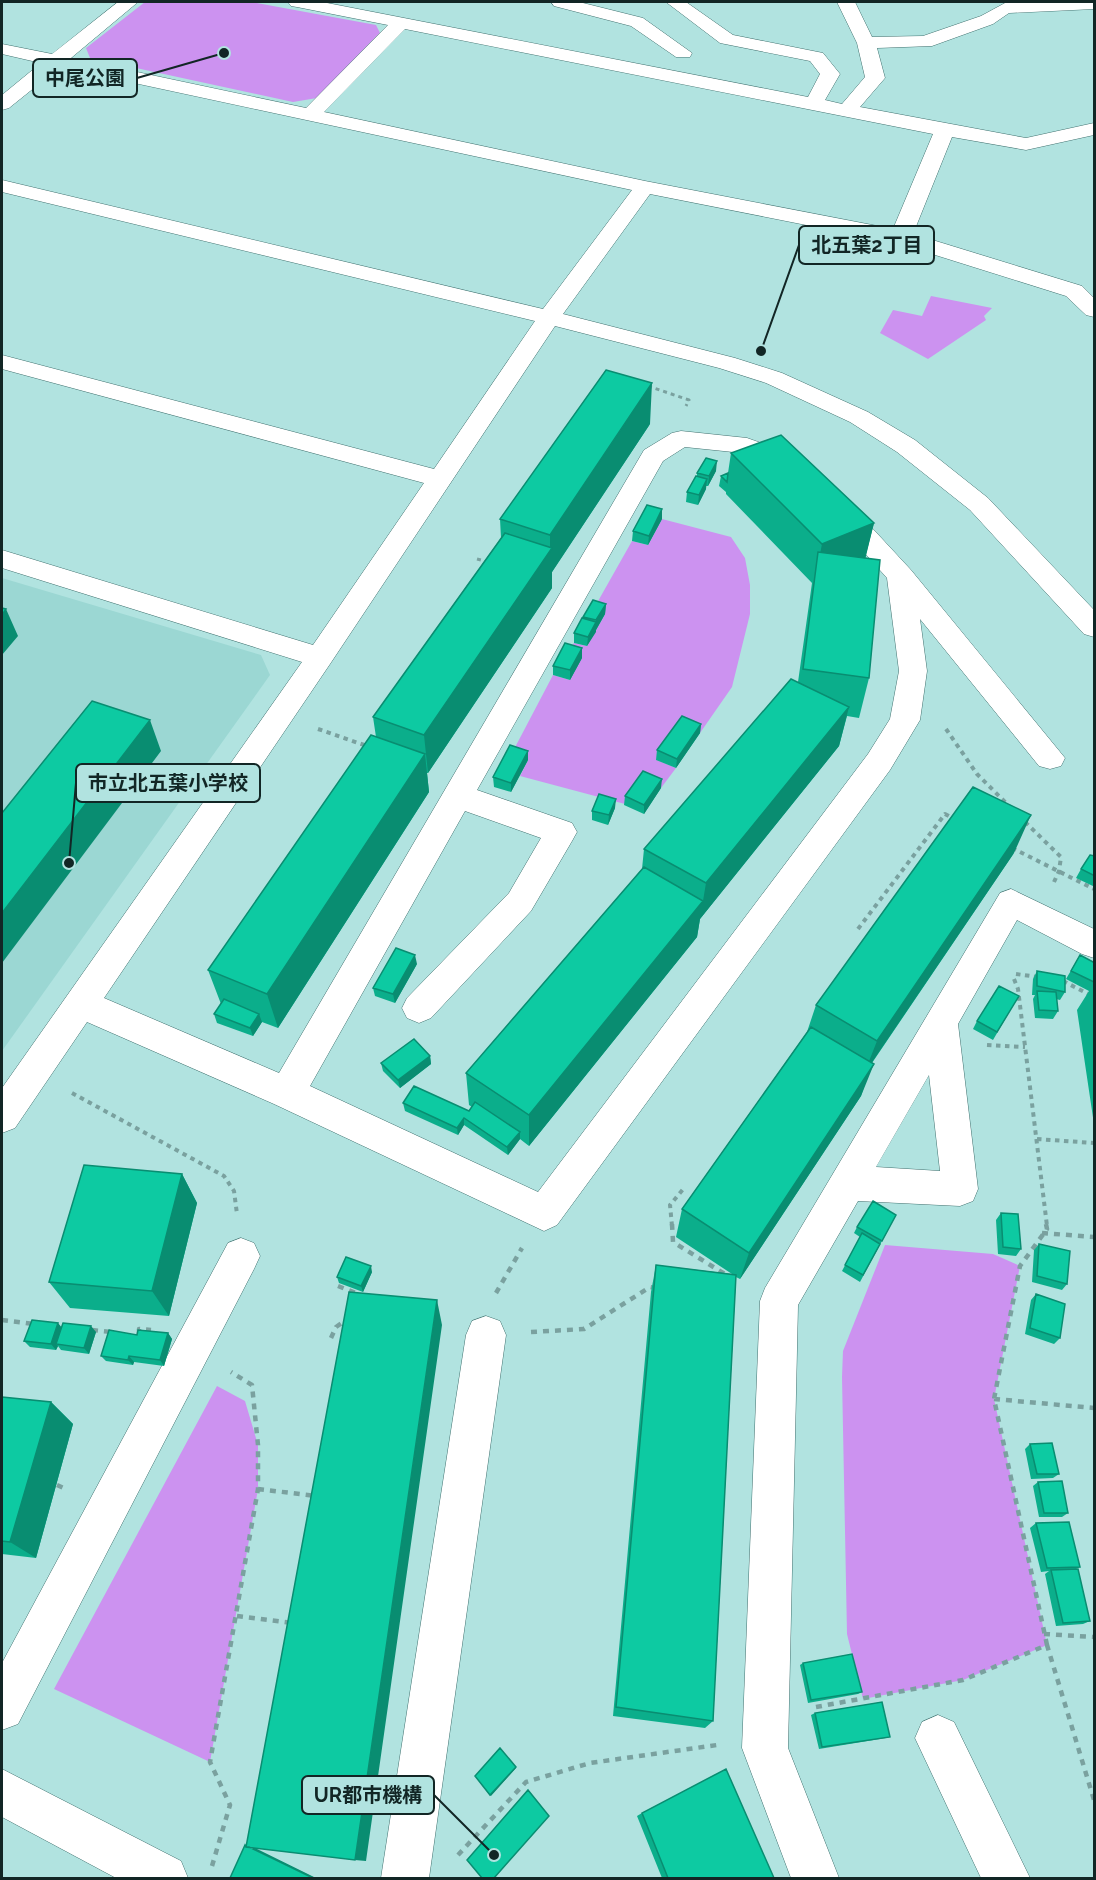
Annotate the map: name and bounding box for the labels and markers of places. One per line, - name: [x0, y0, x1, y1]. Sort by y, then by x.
- callout: 中尾公園: [33, 59, 137, 97]
- callout: 北五葉2丁目: [799, 226, 934, 264]
- callout: 市立北五葉小学校: [76, 764, 260, 802]
- callout: UR都市機構: [302, 1776, 434, 1814]

